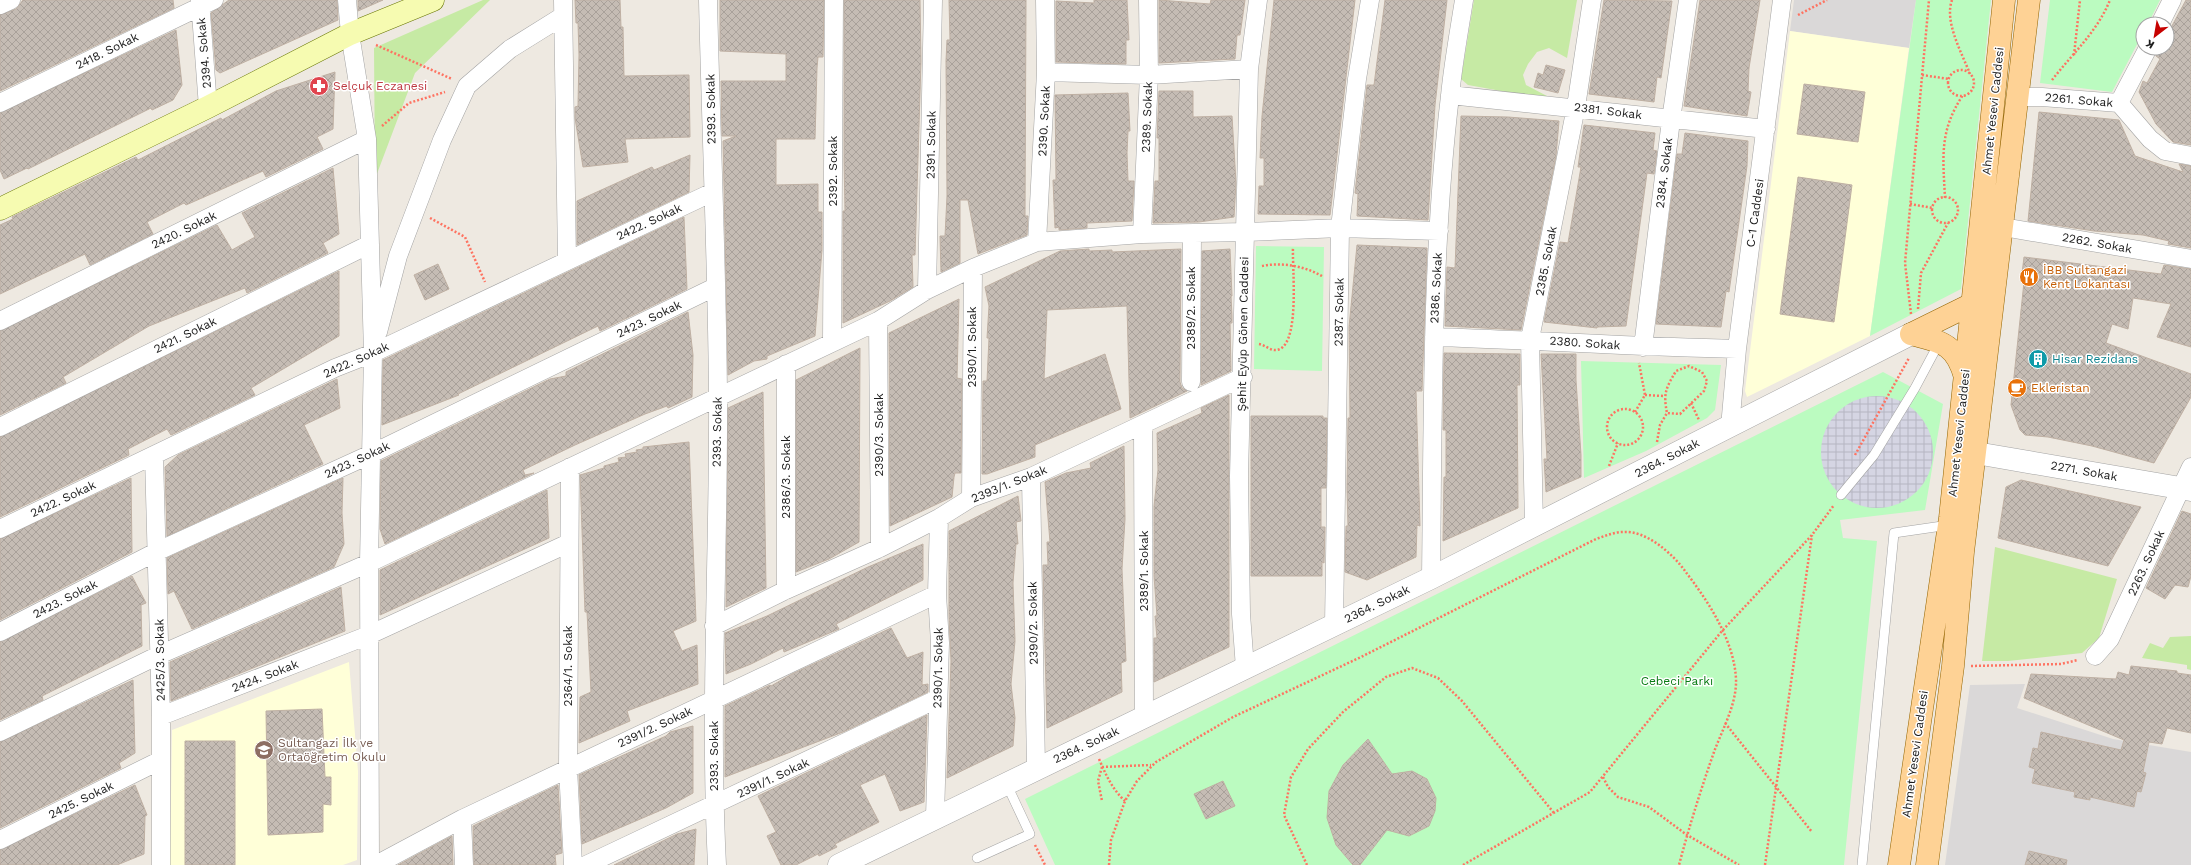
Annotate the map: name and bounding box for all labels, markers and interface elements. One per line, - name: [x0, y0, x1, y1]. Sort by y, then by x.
- north arrow: [2135, 16, 2175, 56]
- street label: 2394. Sokak: [194, 17, 214, 89]
- street label: 2418. Sokak: [73, 30, 141, 72]
- text: K: [2143, 36, 2157, 52]
- street label: Ahmet Yesevi Caddesi: [1979, 47, 2007, 175]
- street label: 2393. Sokak: [703, 73, 719, 144]
- pharmacy icon: Selçuk Eczanesi: [308, 75, 330, 97]
- place label: Selçuk Eczanesi: [333, 79, 427, 93]
- street label: 2389. Sokak: [1139, 81, 1155, 153]
- street label: 2390. Sokak: [1035, 85, 1053, 157]
- street label: 2261. Sokak: [2044, 90, 2114, 110]
- street label: 2381. Sokak: [1573, 100, 1643, 122]
- street label: 2391. Sokak: [923, 110, 939, 179]
- street label: 2392. Sokak: [826, 135, 840, 206]
- street label: 2384. Sokak: [1653, 137, 1675, 209]
- street label: C-1 Caddesi: [1743, 178, 1767, 248]
- street label: 2422. Sokak: [614, 201, 684, 243]
- street label: 2420. Sokak: [149, 208, 219, 252]
- street label: 2385. Sokak: [1532, 225, 1560, 297]
- street label: 2262. Sokak: [2061, 230, 2133, 256]
- street label: 2386. Sokak: [1427, 252, 1445, 324]
- street label: Şehit Eyüp Gönen Caddesi: [1235, 256, 1251, 412]
- place label: İBB Sultangazi Kent Lokantası: [2043, 263, 2130, 291]
- street label: 2389/2. Sokak: [1184, 266, 1198, 350]
- restaurant icon: İBB Sultangazi Kent Lokantası: [2018, 266, 2040, 288]
- street label: 2387. Sokak: [1331, 277, 1347, 347]
- street label: 2423. Sokak: [614, 297, 684, 341]
- street label: 2390/1. Sokak: [965, 306, 979, 388]
- street label: 2421. Sokak: [151, 314, 219, 356]
- street label: 2380. Sokak: [1549, 334, 1621, 352]
- street label: 2422. Sokak: [321, 339, 391, 381]
- building icon: Hisar Rezidans: [2027, 348, 2049, 370]
- place label: Hisar Rezidans: [2052, 352, 2138, 366]
- street label: Ahmet Yesevi Caddesi: [1945, 369, 1973, 497]
- cafe icon: Ekleristan: [2006, 377, 2028, 399]
- place label: Ekleristan: [2031, 381, 2090, 395]
- street label: 2390/3. Sokak: [872, 393, 886, 477]
- street label: 2393. Sokak: [709, 396, 725, 467]
- street label: 2386/3. Sokak: [779, 435, 793, 519]
- street label: 2364. Sokak: [1632, 436, 1702, 480]
- street label: 2423. Sokak: [322, 439, 392, 481]
- street label: 2271. Sokak: [2049, 458, 2119, 484]
- street label: 2393/1. Sokak: [969, 462, 1049, 506]
- street label: 2422. Sokak: [28, 478, 98, 520]
- street label: 2263. Sokak: [2125, 528, 2167, 598]
- street label: 2389/1. Sokak: [1137, 530, 1151, 612]
- street label: 2423. Sokak: [30, 577, 100, 621]
- street label: 2390/2. Sokak: [1025, 581, 1041, 665]
- street label: 2364. Sokak: [1342, 582, 1412, 626]
- street label: 2425/3. Sokak: [152, 618, 168, 701]
- street label: 2364/1. Sokak: [561, 625, 575, 707]
- street label: 2390/1. Sokak: [930, 627, 946, 709]
- street label: 2424. Sokak: [230, 657, 300, 695]
- park label: Cebeci Parkı: [1641, 674, 1713, 688]
- street label: Ahmet Yesevi Caddesi: [1899, 690, 1931, 818]
- street label: 2391/2. Sokak: [615, 704, 695, 750]
- street label: 2393. Sokak: [707, 721, 721, 791]
- street label: 2364. Sokak: [1051, 724, 1121, 766]
- place label: Sultangazi İlk ve Ortaöğretim Okulu: [278, 736, 386, 764]
- school or university icon: Sultangazi İlk ve Ortaöğretim Okulu: [253, 739, 275, 761]
- street label: 2391/1. Sokak: [734, 755, 812, 801]
- street label: 2425. Sokak: [46, 778, 116, 822]

